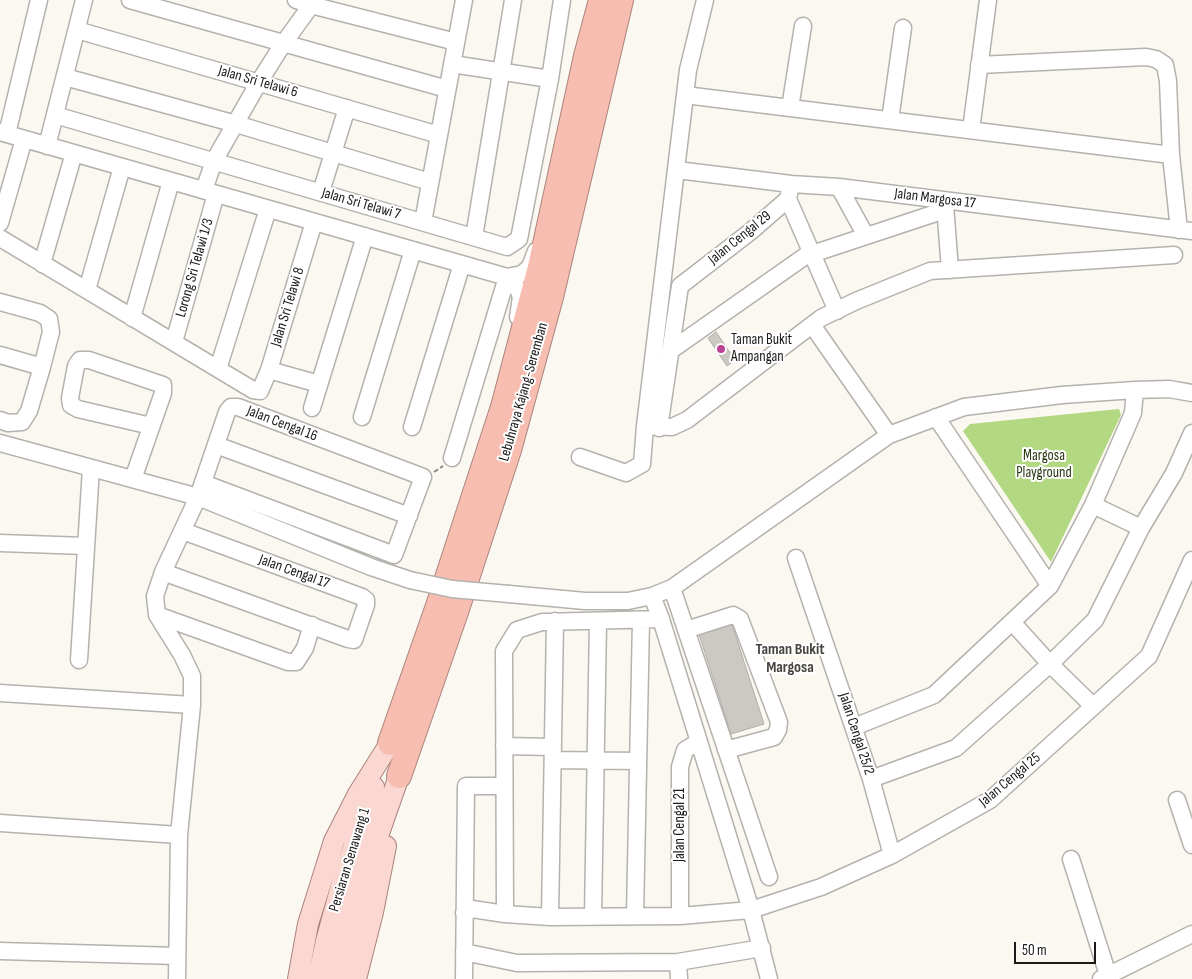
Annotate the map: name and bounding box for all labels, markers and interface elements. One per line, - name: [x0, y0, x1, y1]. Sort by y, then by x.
- street label: Jalan Sri Telawi 6: [216, 62, 300, 102]
- street label: Jalan Sri Telawi 7: [319, 184, 403, 224]
- street label: Jalan Margosa 17: [893, 185, 977, 213]
- street label: Jalan Cengal 29: [705, 207, 775, 269]
- street label: Lorong Sri Telawi 1/3: [172, 217, 218, 319]
- street label: Jalan Sri Telawi 8: [267, 265, 309, 349]
- street label: Lebuhraya Kajang-Seremban: [496, 321, 552, 463]
- place label: Taman Bukit Ampangan: [731, 331, 792, 366]
- marker: Taman Bukit Ampangan: [715, 343, 727, 355]
- street label: Jalan Cengal 16: [244, 402, 320, 446]
- park label: Margosa Playground: [1016, 447, 1072, 482]
- street label: Jalan Cengal 17: [256, 551, 332, 593]
- district label: Taman Bukit Margosa: [755, 640, 825, 678]
- street label: Jalan Cengal 25/2: [834, 691, 878, 777]
- street label: Jalan Cengal 25: [976, 749, 1044, 811]
- street label: Jalan Cengal 21: [671, 788, 689, 862]
- street label: Persiaran Senawang 1: [326, 806, 374, 914]
- scale bar: [1017, 932, 1100, 964]
- text: 50 m: [1022, 941, 1047, 960]

